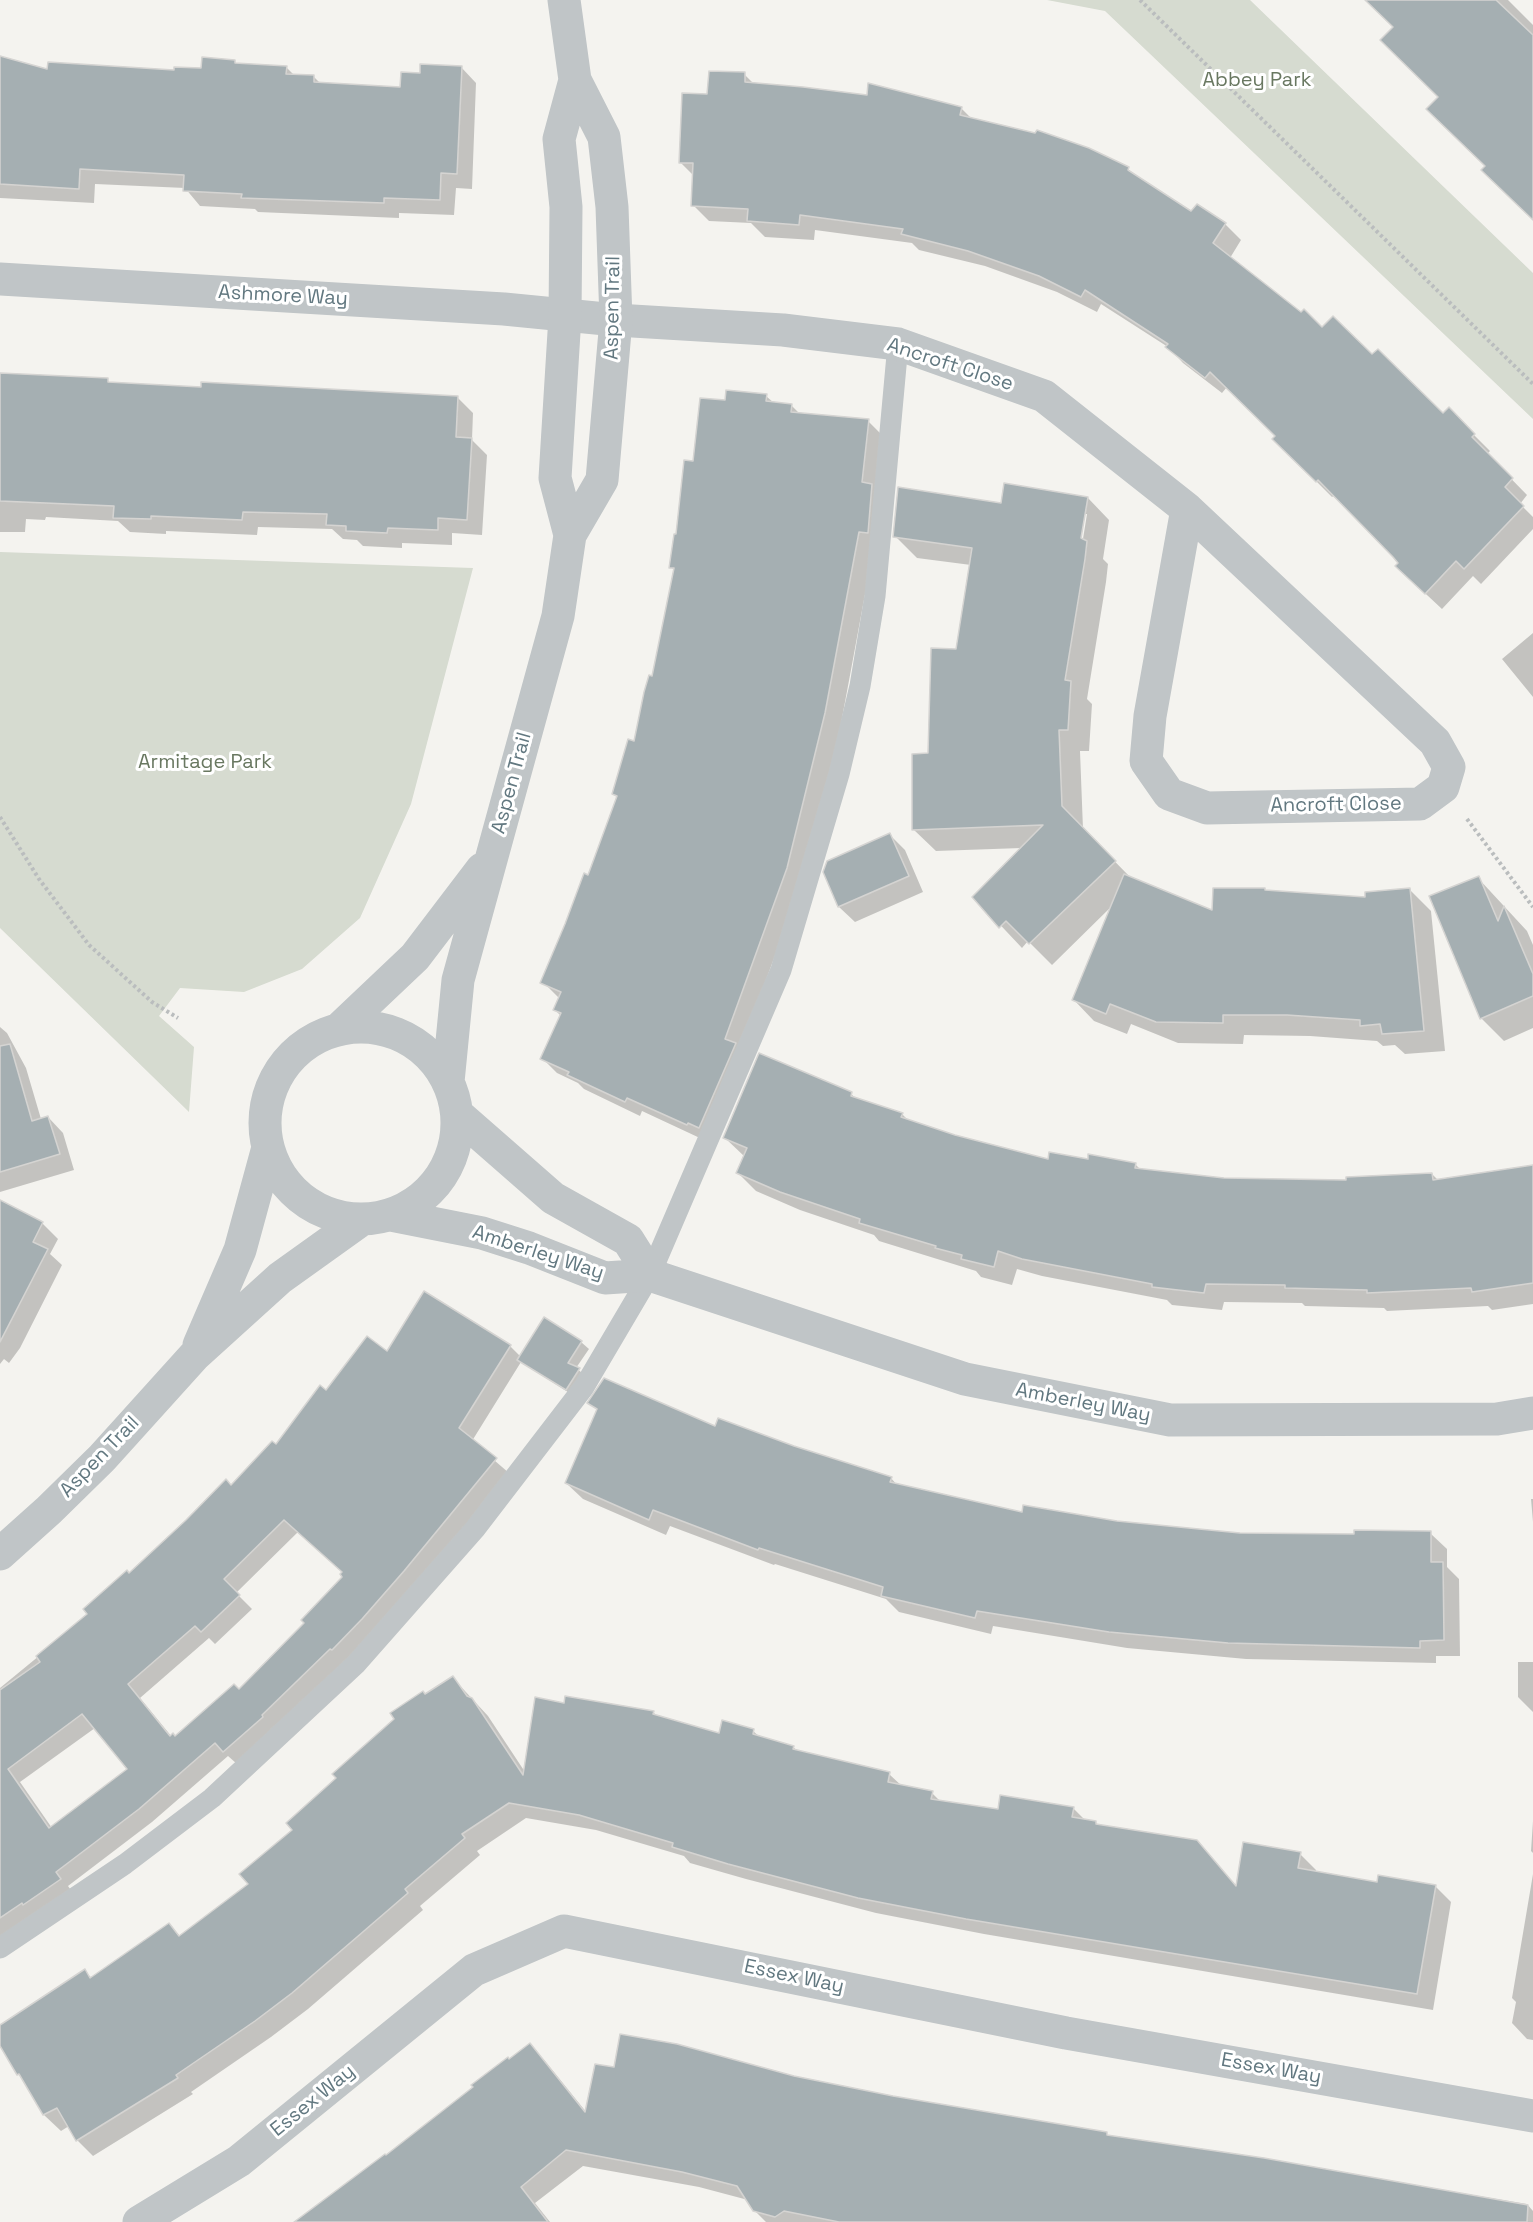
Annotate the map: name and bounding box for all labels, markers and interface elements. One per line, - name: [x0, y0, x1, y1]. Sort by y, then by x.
- park label: Abbey Park: [1202, 69, 1312, 93]
- street label: Aspen Trail: [600, 256, 626, 360]
- street label: Ashmore Way: [218, 281, 348, 311]
- street label: Ancroft Close: [884, 333, 1016, 397]
- street label: Aspen Trail: [487, 730, 537, 836]
- park label: Armitage Park: [138, 751, 272, 775]
- street label: Ancroft Close: [1270, 792, 1402, 818]
- street label: Amberley Way: [469, 1220, 607, 1286]
- street label: Amberley Way: [1013, 1378, 1153, 1428]
- street label: Aspen Trail: [55, 1411, 145, 1503]
- street label: Essex Way: [742, 1955, 846, 1999]
- street label: Essex Way: [1219, 2048, 1323, 2090]
- street label: Essex Way: [266, 2060, 360, 2142]

